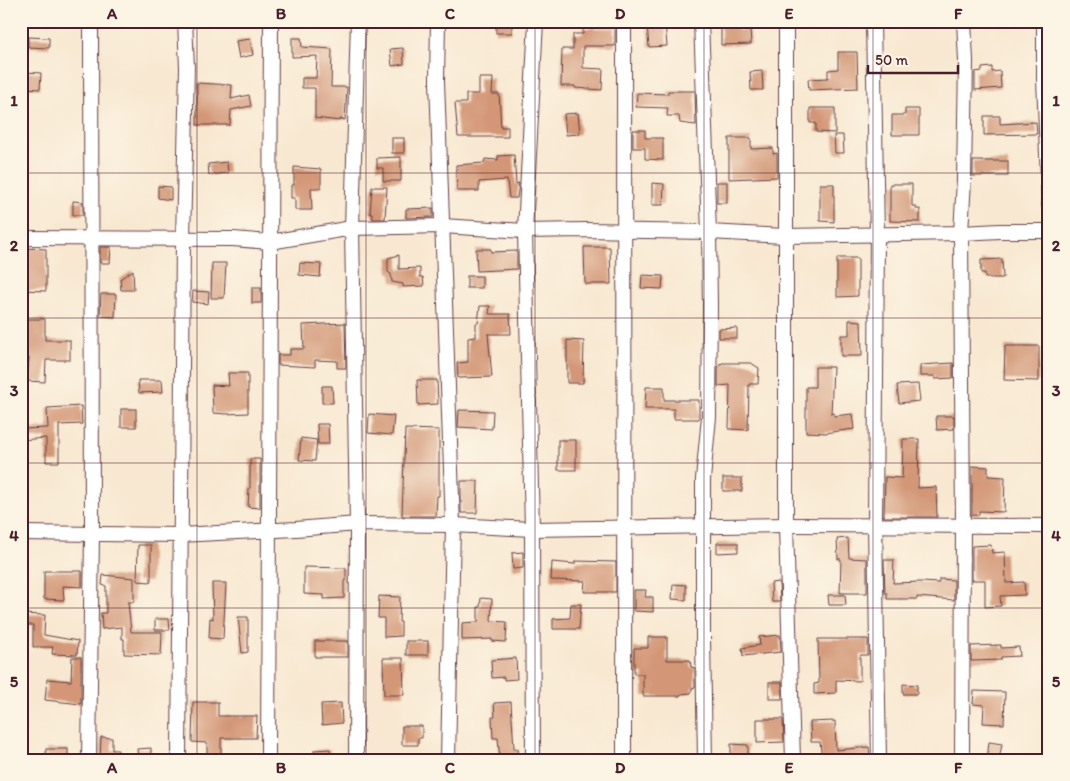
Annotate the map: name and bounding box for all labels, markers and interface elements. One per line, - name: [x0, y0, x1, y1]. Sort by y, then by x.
- text: A: [106, 4, 118, 23]
- text: B: [276, 4, 287, 23]
- text: C: [445, 4, 456, 23]
- text: D: [615, 4, 626, 23]
- text: E: [785, 4, 794, 23]
- text: F: [954, 4, 963, 23]
- scale bar: [868, 42, 958, 74]
- text: 50 m: [875, 51, 908, 69]
- text: 1: [10, 91, 18, 110]
- text: 1: [1052, 91, 1060, 110]
- text: 2: [10, 236, 19, 255]
- text: 2: [1052, 236, 1061, 255]
- text: 3: [10, 381, 19, 400]
- text: 3: [1052, 381, 1061, 400]
- text: 4: [9, 526, 19, 545]
- text: 4: [1051, 526, 1061, 545]
- text: 5: [10, 672, 19, 691]
- text: 5: [1052, 672, 1061, 691]
- text: A: [106, 758, 118, 777]
- text: B: [276, 758, 287, 777]
- text: C: [445, 758, 456, 777]
- text: D: [615, 758, 626, 777]
- text: E: [785, 758, 794, 777]
- text: F: [954, 758, 963, 777]

